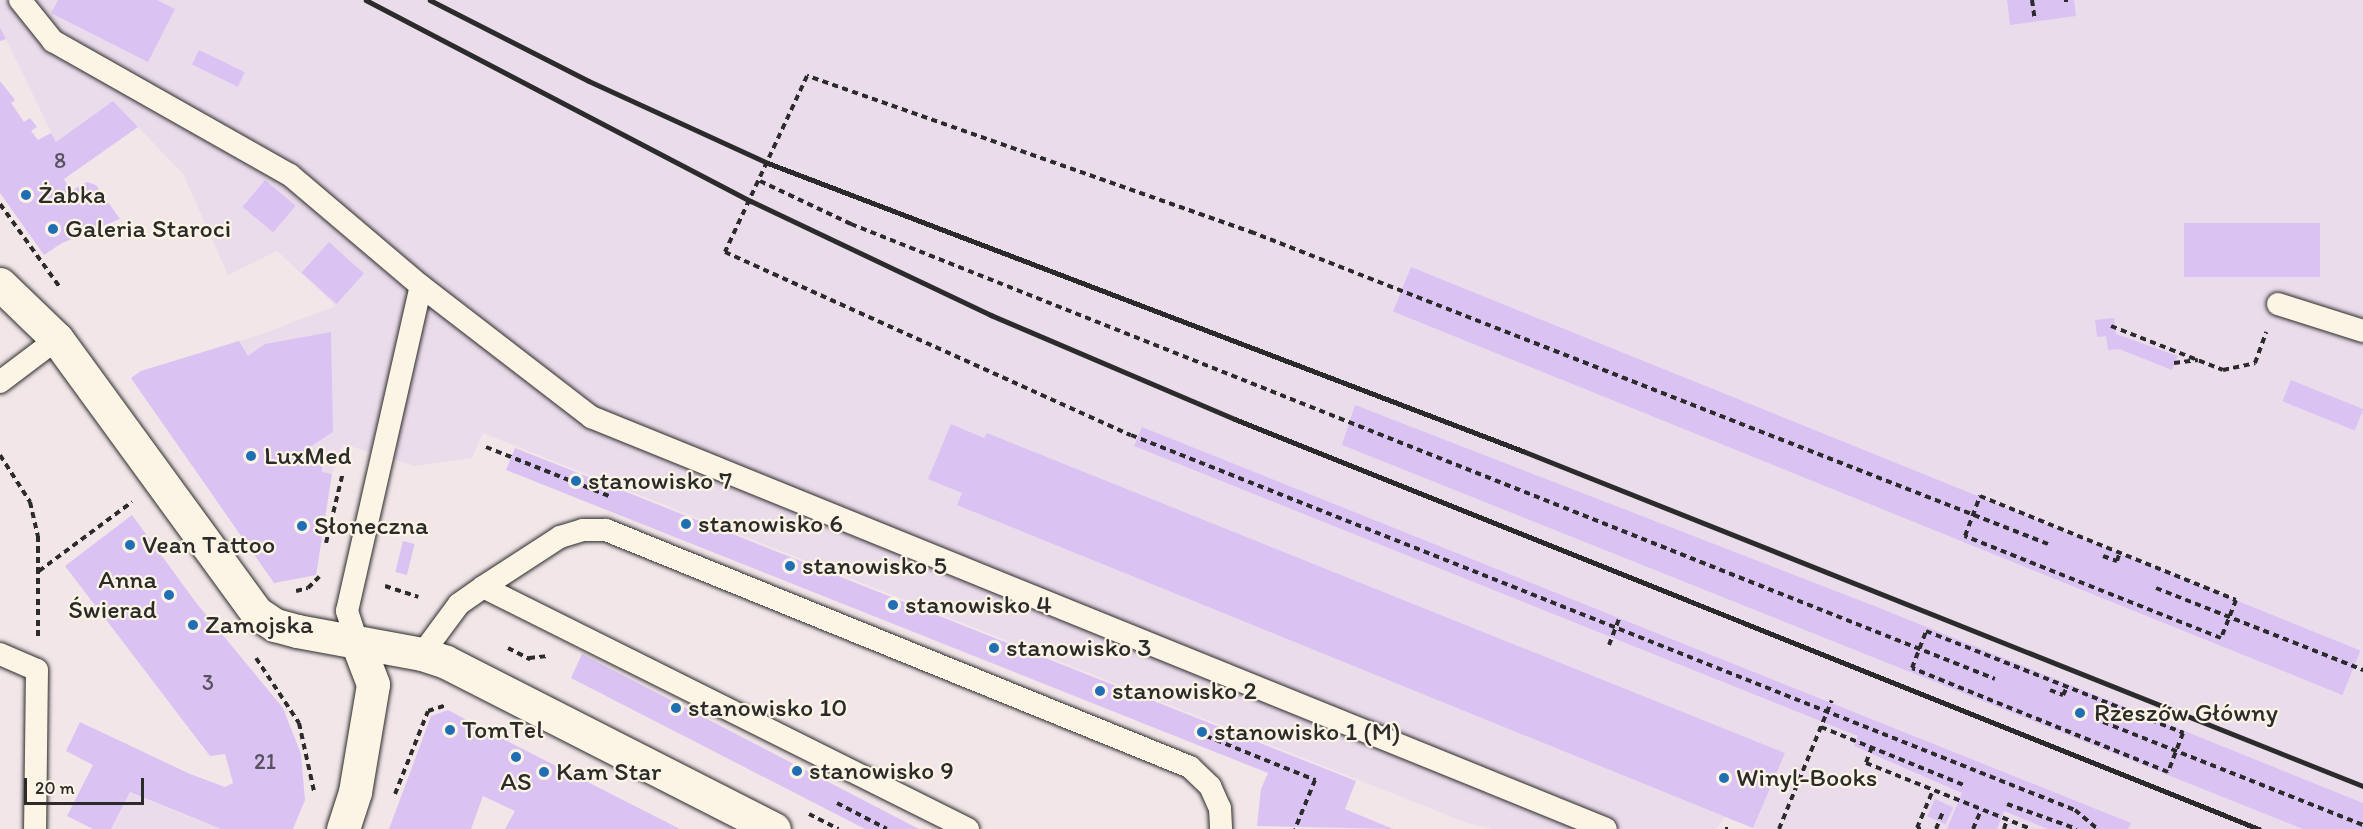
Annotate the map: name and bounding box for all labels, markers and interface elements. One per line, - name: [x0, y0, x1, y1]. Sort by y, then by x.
- house number: 8: [54, 148, 66, 174]
- place label: Żabka: [38, 179, 106, 211]
- marker: Żabka: [19, 188, 33, 202]
- place label: Galeria Staroci: [65, 213, 232, 245]
- marker: Galeria Staroci: [46, 222, 60, 236]
- place label: LuxMed: [264, 440, 351, 472]
- marker: LuxMed: [242, 447, 260, 465]
- place label: stanowisko 7: [588, 465, 732, 497]
- marker: stanowisko 7: [569, 474, 583, 488]
- place label: stanowisko 6: [698, 508, 843, 540]
- place label: Słoneczna: [314, 510, 428, 542]
- marker: stanowisko 6: [679, 517, 693, 531]
- marker: Słoneczna: [295, 519, 309, 533]
- place label: Vean Tattoo: [142, 529, 272, 561]
- marker: Vean Tattoo: [123, 538, 137, 552]
- place label: stanowisko 5: [802, 550, 947, 582]
- marker: stanowisko 5: [783, 559, 797, 573]
- place label: Anna Świerad: [68, 564, 157, 626]
- marker: Anna Świerad: [162, 588, 176, 602]
- place label: stanowisko 4: [905, 589, 1052, 621]
- marker: stanowisko 4: [886, 598, 900, 612]
- place label: Zamojska: [205, 609, 313, 641]
- marker: Zamojska: [186, 618, 200, 632]
- place label: stanowisko 3: [1006, 632, 1151, 664]
- marker: stanowisko 3: [987, 641, 1001, 655]
- house number: 3: [202, 670, 214, 696]
- place label: stanowisko 2: [1112, 675, 1257, 707]
- marker: stanowisko 2: [1093, 684, 1107, 698]
- place label: stanowisko 10: [688, 692, 847, 724]
- place label: Rzeszów Główny: [2094, 697, 2277, 729]
- marker: stanowisko 10: [669, 701, 683, 715]
- marker: Rzeszów Główny: [2071, 704, 2089, 722]
- place label: TomTel: [462, 714, 543, 746]
- place label: stanowisko 1 (M): [1214, 716, 1401, 748]
- marker: TomTel: [443, 723, 457, 737]
- marker: stanowisko 1 (M): [1195, 725, 1209, 739]
- house number: 21: [254, 749, 276, 775]
- marker: AS: [509, 750, 523, 764]
- place label: stanowisko 9: [809, 755, 954, 787]
- place label: Kam Star: [556, 756, 662, 788]
- place label: Winyl-Books: [1736, 762, 1877, 794]
- marker: stanowisko 9: [790, 764, 804, 778]
- marker: Kam Star: [537, 765, 551, 779]
- scale bar: [27, 766, 147, 804]
- place label: AS: [500, 766, 532, 798]
- marker: Winyl-Books: [1717, 771, 1731, 785]
- text: 20 m: [35, 777, 75, 799]

